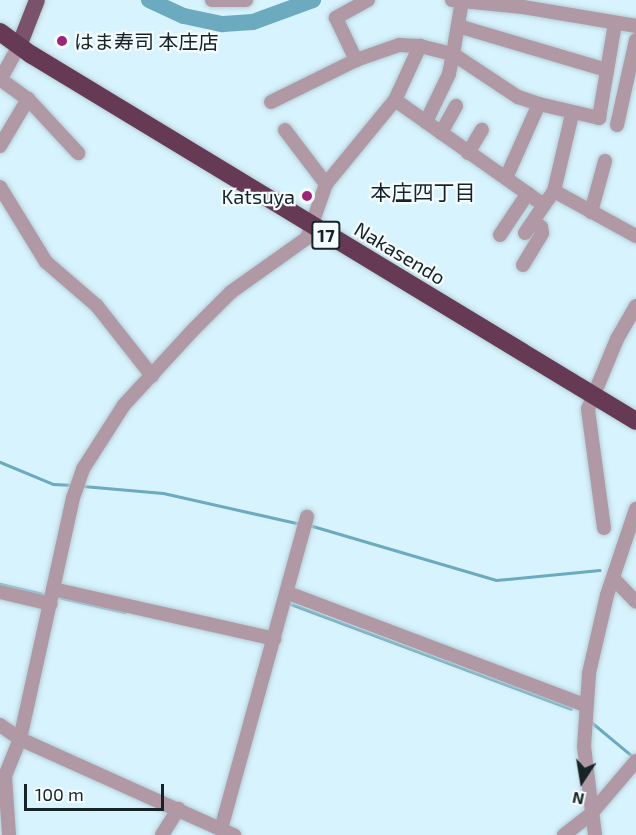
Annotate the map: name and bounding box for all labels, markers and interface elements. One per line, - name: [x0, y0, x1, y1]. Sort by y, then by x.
- place label: はま寿司 本庄店: [74, 29, 218, 53]
- marker: はま寿司 本庄店: [55, 34, 69, 48]
- district label: 本庄四丁目: [371, 179, 475, 205]
- place label: Katsuya: [222, 184, 295, 208]
- marker: Katsuya: [300, 189, 314, 203]
- street label: Nakasendo: [350, 217, 450, 289]
- road number: 17: [311, 220, 341, 250]
- north arrow: [552, 751, 612, 811]
- scale bar: [27, 772, 166, 810]
- text: 100 m: [35, 783, 84, 805]
- text: N: [571, 789, 586, 810]

